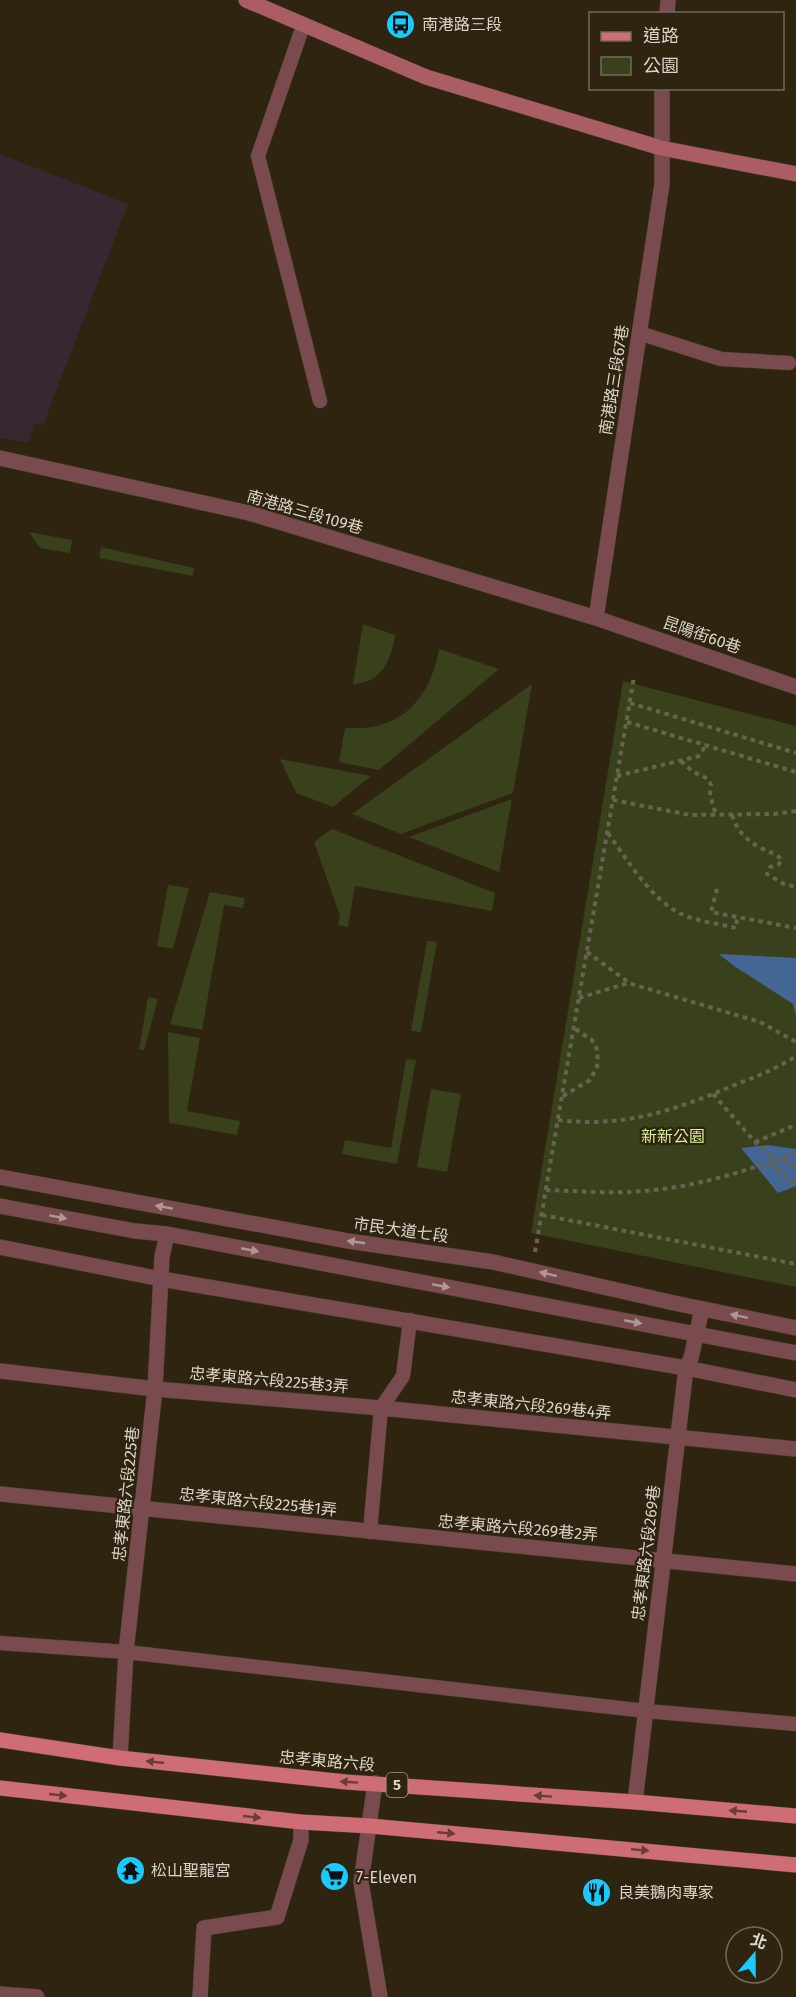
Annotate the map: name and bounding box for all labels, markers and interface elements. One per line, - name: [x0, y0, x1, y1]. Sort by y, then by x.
- bus stop icon: 南港路三段: [385, 8, 417, 40]
- legend: [589, 12, 784, 90]
- place label: 南港路三段: [422, 15, 502, 34]
- text: 道路: [643, 25, 679, 47]
- text: 公園: [643, 55, 679, 77]
- street label: 南港路三段67巷: [596, 324, 632, 436]
- street label: 南港路三段109巷: [245, 486, 365, 538]
- street label: 昆陽街60巷: [660, 613, 744, 657]
- park label: 新新公園: [641, 1127, 705, 1146]
- one-way arrow: [155, 1202, 174, 1211]
- one-way arrow: [48, 1213, 67, 1222]
- street label: 市民大道七段: [352, 1214, 450, 1246]
- one-way arrow: [346, 1237, 365, 1246]
- one-way arrow: [240, 1246, 259, 1255]
- one-way arrow: [539, 1269, 557, 1279]
- one-way arrow: [432, 1282, 451, 1291]
- one-way arrow: [729, 1311, 748, 1320]
- one-way arrow: [624, 1318, 643, 1327]
- street label: 忠孝東路六段225巷3弄: [189, 1364, 349, 1396]
- street label: 忠孝東路六段269巷4弄: [450, 1387, 612, 1423]
- street label: 忠孝東路六段225巷: [109, 1425, 143, 1563]
- street label: 忠孝東路六段225巷1弄: [178, 1484, 338, 1520]
- street label: 忠孝東路六段269巷: [628, 1484, 664, 1622]
- street label: 忠孝東路六段269巷2弄: [437, 1512, 599, 1544]
- street label: 忠孝東路六段: [278, 1747, 376, 1775]
- one-way arrow: [145, 1757, 164, 1766]
- road number: 5: [386, 1773, 408, 1797]
- one-way arrow: [339, 1778, 358, 1787]
- one-way arrow: [49, 1790, 68, 1800]
- one-way arrow: [534, 1791, 553, 1801]
- one-way arrow: [728, 1807, 747, 1816]
- one-way arrow: [242, 1812, 261, 1821]
- one-way arrow: [437, 1828, 456, 1838]
- one-way arrow: [631, 1845, 650, 1855]
- temple icon: 松山聖龍宮: [114, 1854, 146, 1886]
- place label: 松山聖龍宮: [151, 1861, 231, 1880]
- supermarket icon: 7-Eleven: [319, 1861, 351, 1893]
- place label: 7-Eleven: [356, 1868, 417, 1887]
- restaurant icon: 良美鵝肉專家: [581, 1876, 613, 1908]
- place label: 良美鵝肉專家: [618, 1883, 714, 1902]
- north arrow: [724, 1925, 784, 1985]
- text: 北: [748, 1930, 770, 1953]

